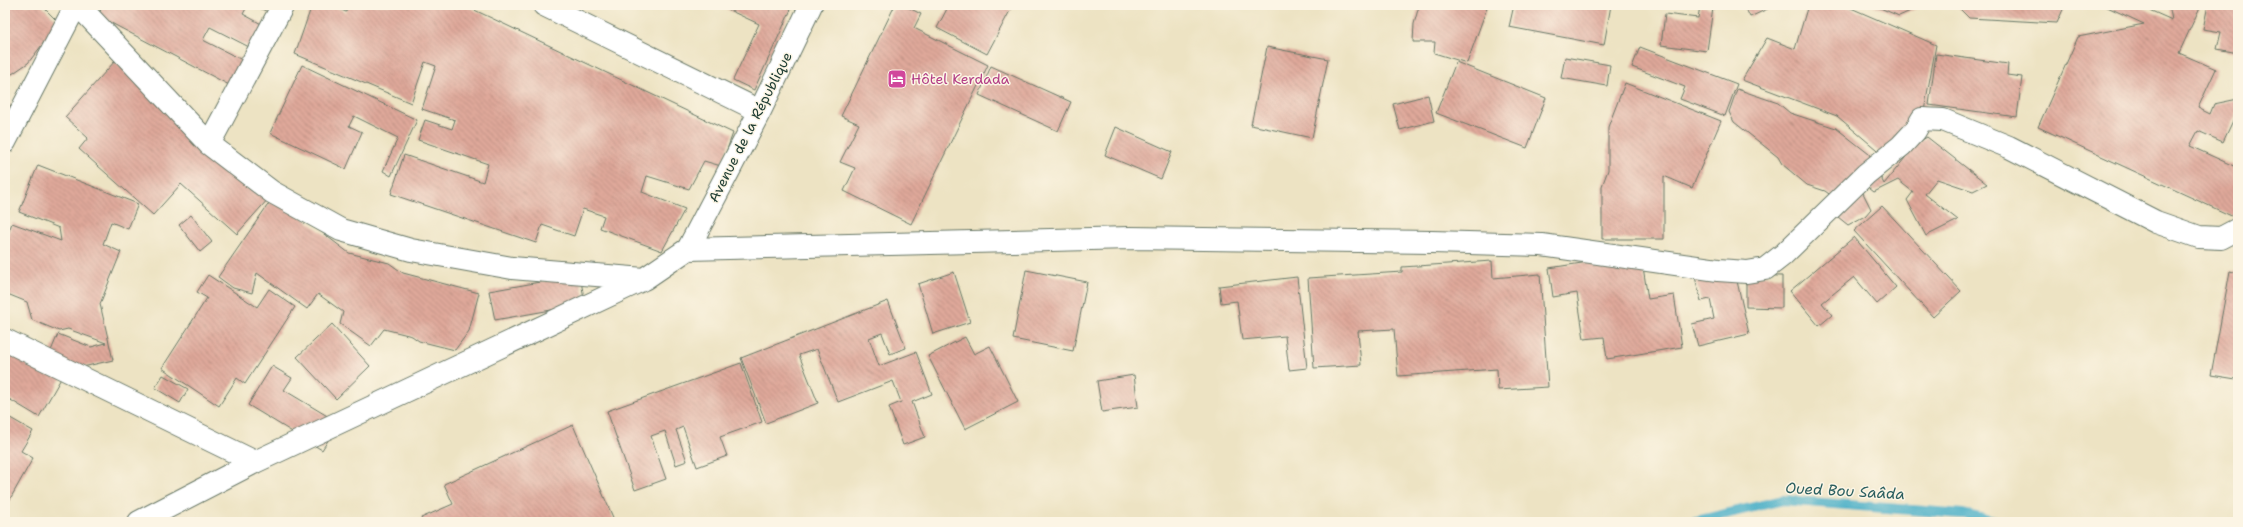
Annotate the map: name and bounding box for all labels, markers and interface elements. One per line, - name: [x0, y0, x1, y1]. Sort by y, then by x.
- street label: Avenue de la République: [704, 49, 796, 205]
- hotel icon: Hôtel Kerdada: [886, 68, 908, 90]
- place label: Hôtel Kerdada: [911, 70, 1010, 88]
- water label: Oued Bou Saâda: [1785, 478, 1905, 504]

